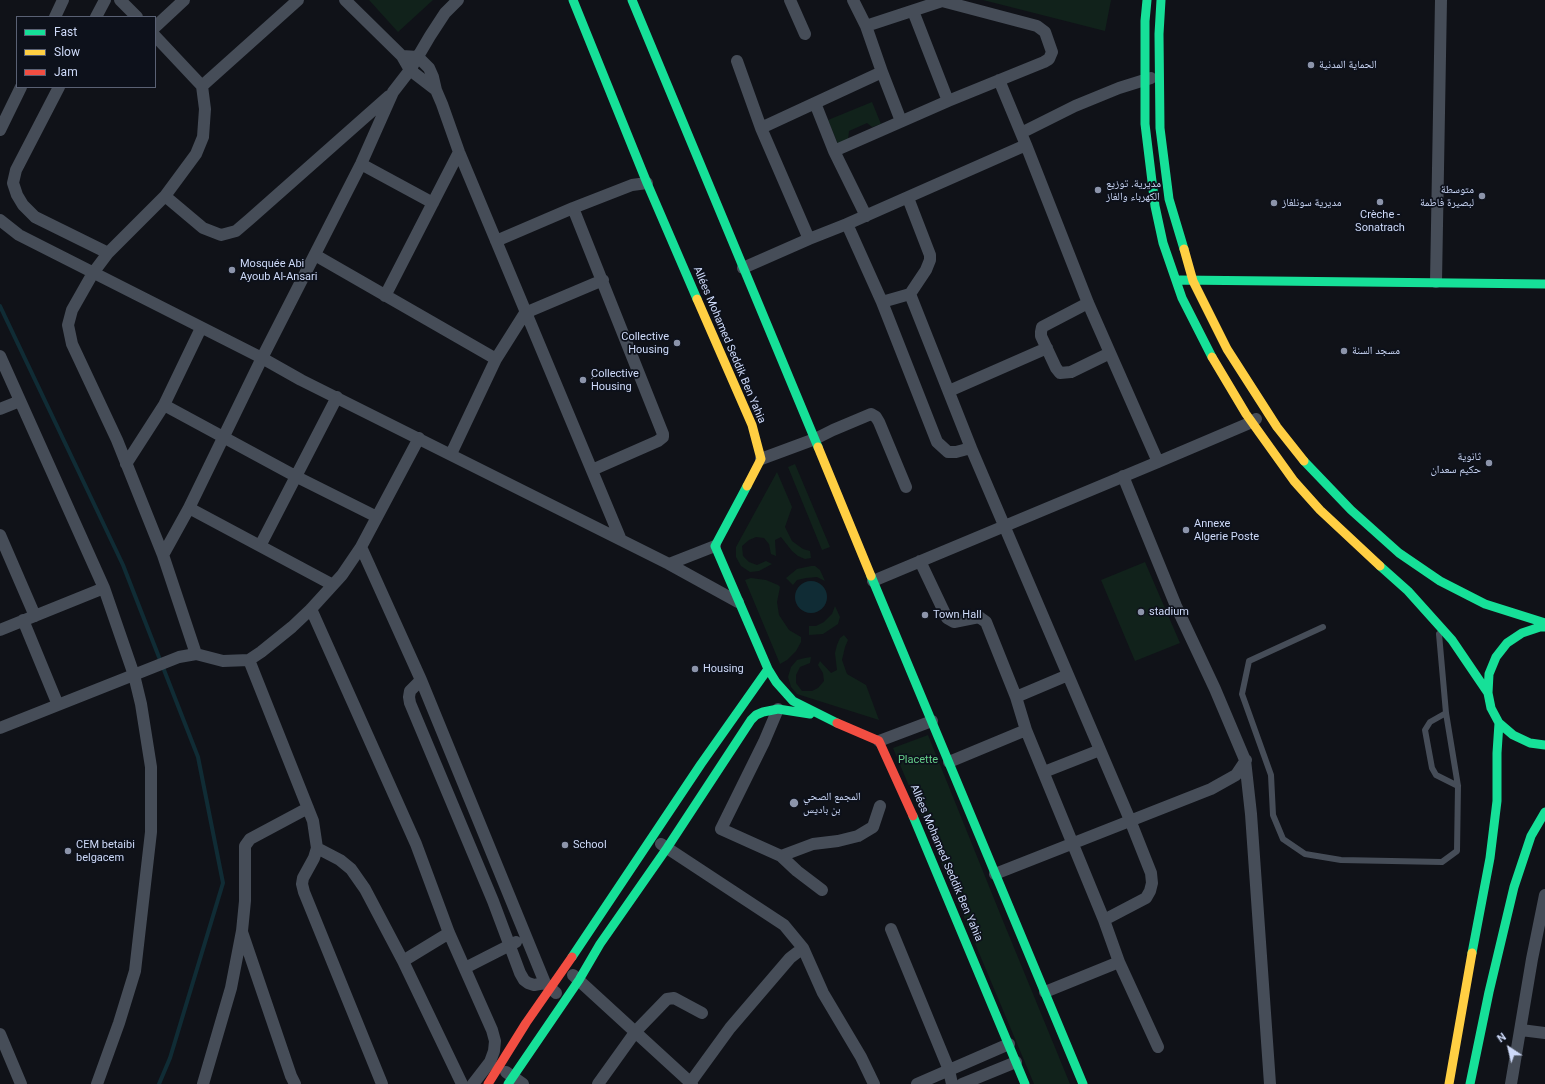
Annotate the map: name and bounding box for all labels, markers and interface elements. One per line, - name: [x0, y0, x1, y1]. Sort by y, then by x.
- legend: [16, 16, 156, 88]
- text: Fast: [54, 25, 77, 39]
- text: Slow: [54, 45, 80, 59]
- place label: الحماية المدنية: [1319, 58, 1377, 72]
- marker: الحماية المدنية: [1306, 60, 1316, 70]
- text: Jam: [54, 65, 78, 79]
- place label: مديرية. توزيع الكهرباء والغاز: [1106, 177, 1161, 203]
- place label: متوسطة لبصيرة فاطمة: [1420, 183, 1474, 209]
- marker: مديرية. توزيع الكهرباء والغاز: [1093, 185, 1103, 195]
- marker: متوسطة لبصيرة فاطمة: [1477, 191, 1487, 201]
- place label: مديرية سونلغاز: [1282, 196, 1342, 210]
- marker: Crèche - Sonatrach: [1375, 197, 1385, 207]
- marker: مديرية سونلغاز: [1269, 198, 1279, 208]
- place label: Crèche - Sonatrach: [1355, 208, 1405, 234]
- place label: Mosquée Abi Ayoub Al-Ansari: [240, 257, 317, 283]
- marker: Mosquée Abi Ayoub Al-Ansari: [227, 265, 237, 275]
- street label: Allées Mohamed Seddik Ben Yahia: [690, 265, 768, 425]
- place label: Collective Housing: [621, 330, 669, 356]
- marker: Collective Housing: [672, 338, 682, 348]
- place label: مسجد السنة: [1352, 344, 1400, 358]
- marker: مسجد السنة: [1339, 346, 1349, 356]
- place label: ِCollective Housing: [591, 367, 639, 393]
- marker: ِCollective Housing: [578, 375, 588, 385]
- place label: ثانوية حكيم سعدان: [1430, 450, 1481, 476]
- marker: ثانوية حكيم سعدان: [1484, 458, 1494, 468]
- place label: Annexe Algerie Poste: [1194, 517, 1259, 543]
- marker: Annexe Algerie Poste: [1181, 525, 1191, 535]
- place label: stadium: [1149, 605, 1189, 619]
- marker: stadium: [1136, 607, 1146, 617]
- place label: Town Hall: [933, 608, 982, 622]
- marker: Town Hall: [920, 610, 930, 620]
- place label: Housing: [703, 662, 744, 676]
- marker: Housing: [690, 664, 700, 674]
- park label: Placette: [898, 753, 938, 767]
- street label: Allées Mohamed Seddik Ben Yahia: [907, 783, 985, 943]
- place label: المجمع الصحي بن باديس: [803, 790, 861, 816]
- marker: المجمع الصحي بن باديس: [788, 797, 800, 809]
- place label: CEM betaibi belgacem: [76, 838, 135, 864]
- place label: School: [573, 838, 607, 852]
- marker: School: [560, 840, 570, 850]
- marker: CEM betaibi belgacem: [63, 846, 73, 856]
- north arrow: [1489, 1028, 1529, 1068]
- text: N: [1495, 1030, 1509, 1045]

